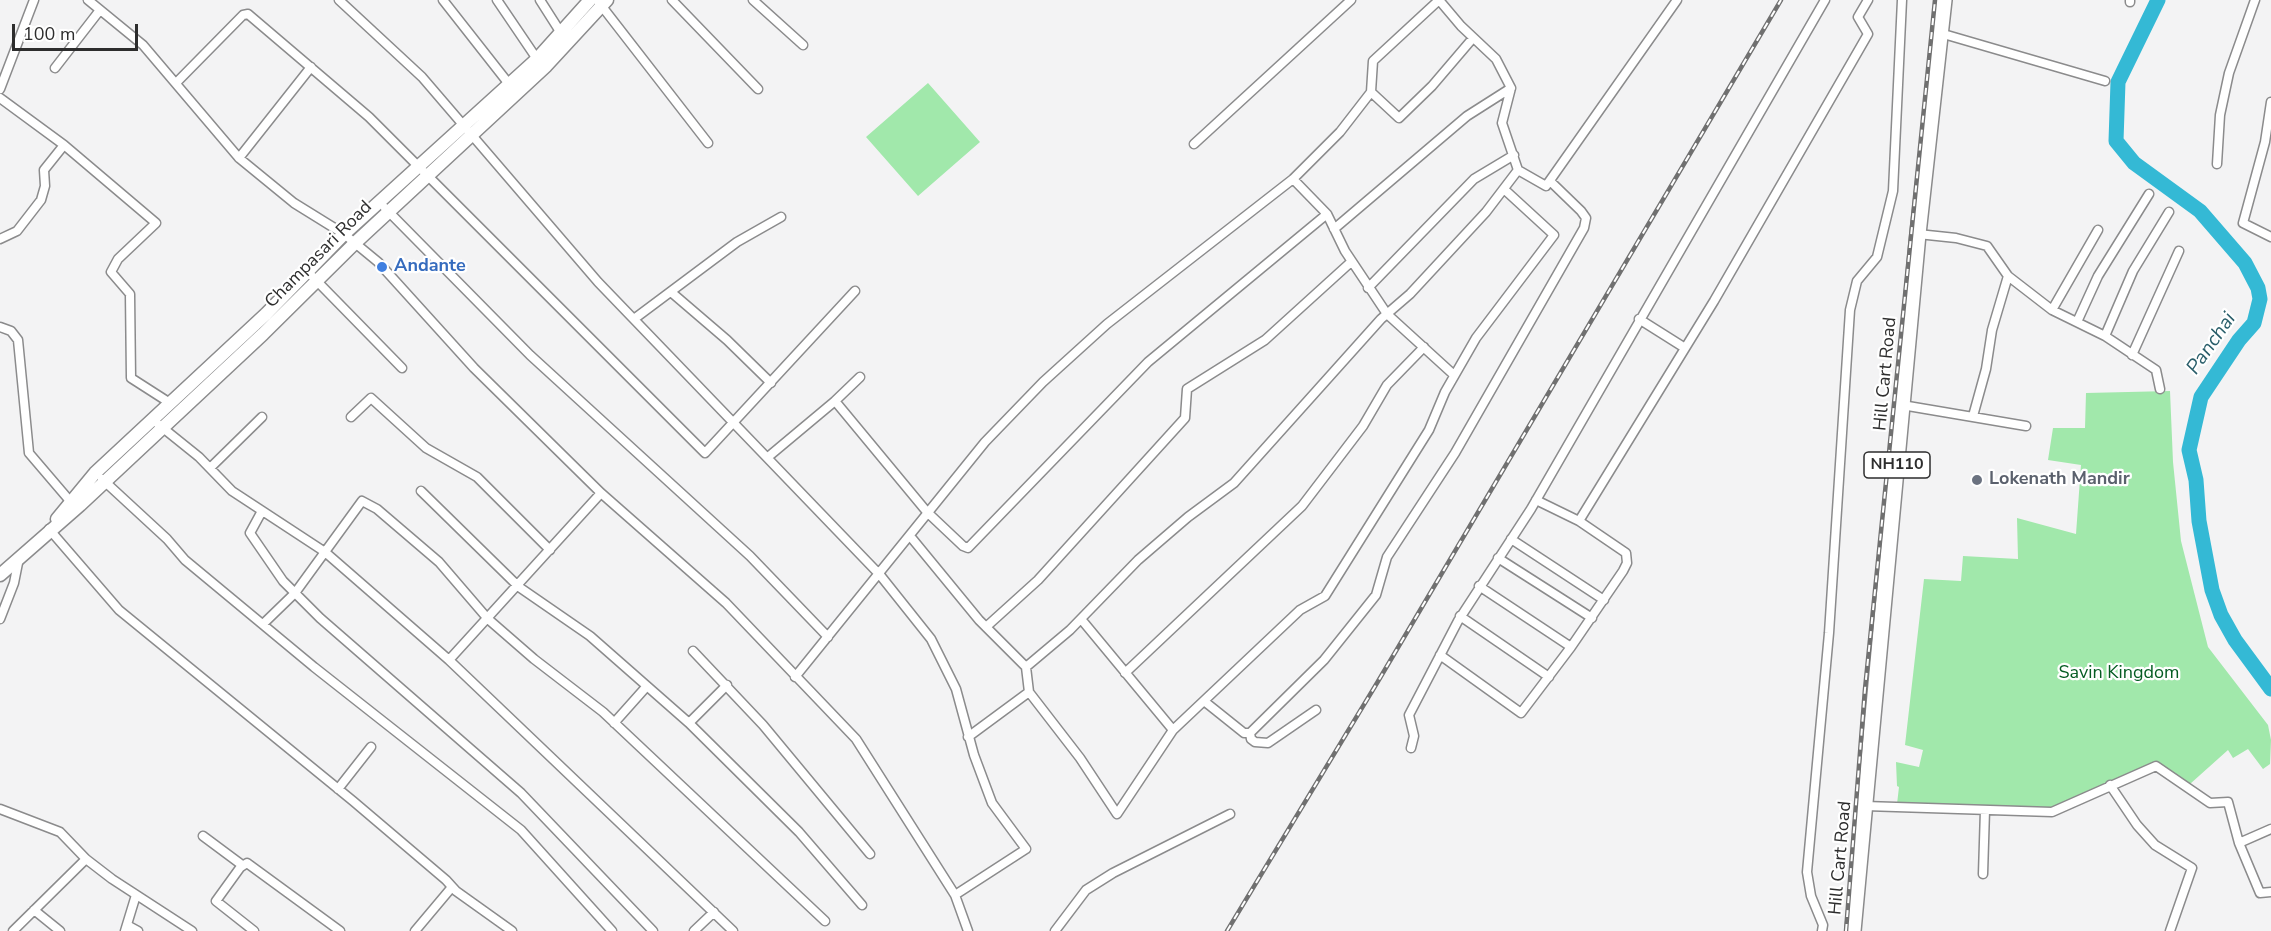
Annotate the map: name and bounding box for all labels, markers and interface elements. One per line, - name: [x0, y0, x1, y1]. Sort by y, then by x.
- scale bar: [15, 12, 141, 50]
- text: 100 m: [23, 22, 75, 46]
- street label: Champasari Road: [261, 197, 377, 313]
- place label: Andante: [394, 256, 466, 278]
- marker: Andante: [375, 260, 389, 274]
- water label: Panchai: [2182, 308, 2242, 380]
- street label: Hill Cart Road: [1870, 316, 1902, 432]
- road number: NH110: [1864, 452, 1930, 478]
- place label: Lokenath Mandir: [1989, 469, 2130, 491]
- marker: Lokenath Mandir: [1970, 473, 1984, 487]
- park label: Savin Kingdom: [2059, 663, 2179, 685]
- street label: Hill Cart Road: [1825, 800, 1857, 916]

